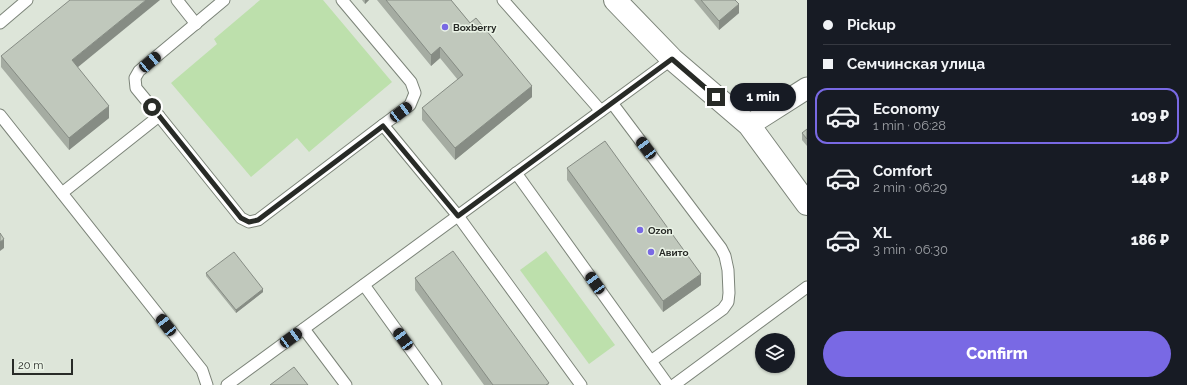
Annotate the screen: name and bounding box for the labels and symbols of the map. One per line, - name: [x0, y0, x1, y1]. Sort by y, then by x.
- marker: Boxberry: [440, 22, 450, 32]
- place label: Boxberry: [453, 22, 497, 33]
- car: [137, 50, 163, 74]
- callout: 1 min: [730, 83, 796, 111]
- route end: [707, 88, 725, 106]
- route start: [143, 98, 161, 116]
- car: [388, 100, 414, 124]
- car: [634, 135, 658, 161]
- marker: Ozon: [635, 225, 645, 235]
- place label: Ozon: [648, 225, 672, 236]
- marker: Авито: [646, 247, 656, 257]
- place label: Авито: [659, 247, 689, 258]
- car: [583, 270, 607, 296]
- car: [154, 312, 178, 338]
- car: [278, 326, 304, 350]
- car: [391, 326, 415, 352]
- scale bar: [12, 357, 73, 376]

